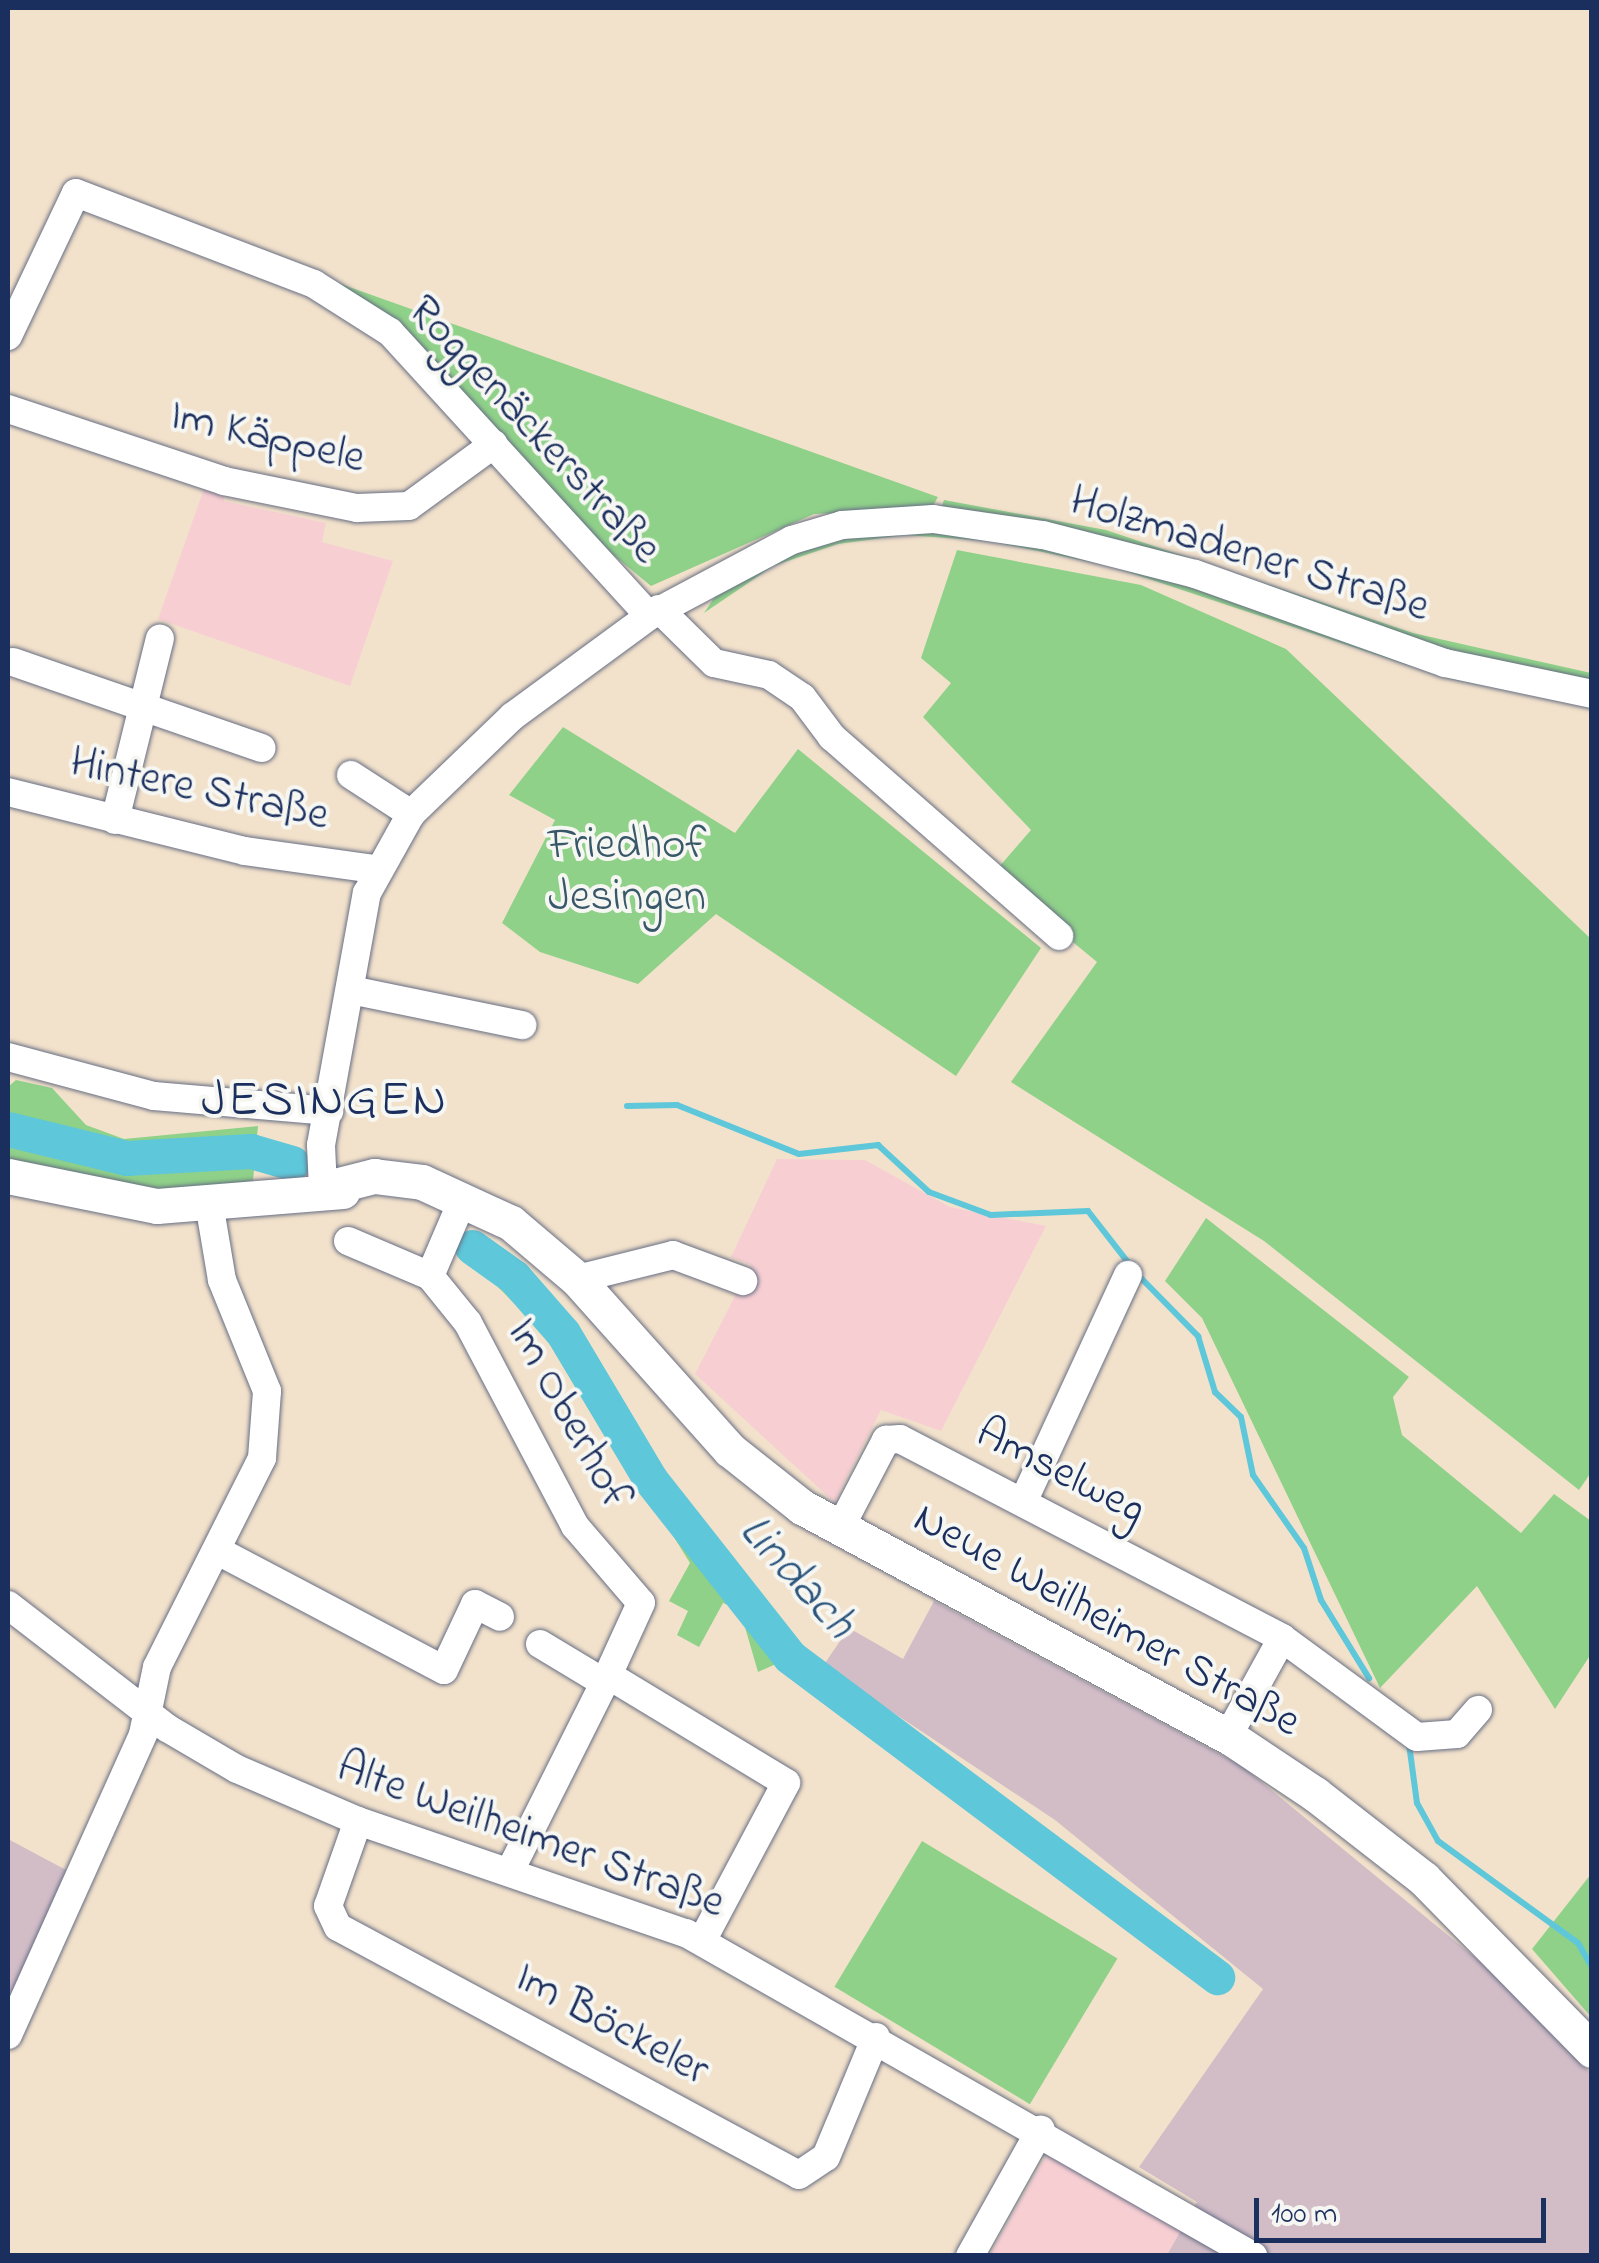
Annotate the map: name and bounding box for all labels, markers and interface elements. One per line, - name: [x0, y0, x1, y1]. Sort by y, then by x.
- street label: Roggenäckerstraße: [395, 285, 671, 577]
- street label: Im Käppele: [164, 390, 370, 488]
- street label: Holzmadener Straße: [1063, 476, 1435, 636]
- street label: Hintere Straße: [65, 737, 333, 845]
- park label: Friedhof Jesingen: [548, 820, 706, 926]
- district label: JESINGEN: [201, 1072, 449, 1132]
- street label: Im Oberhof: [493, 1310, 641, 1520]
- street label: Amselweg: [966, 1407, 1154, 1539]
- street label: Neue Weilheimer Straße: [903, 1493, 1309, 1751]
- water label: Lindach: [725, 1504, 867, 1652]
- street label: Alte Weilheimer Straße: [329, 1742, 731, 1932]
- street label: Im Böckeler: [505, 1952, 717, 2100]
- scale bar: [1259, 2178, 1552, 2240]
- text: 100 m: [1271, 2193, 1337, 2237]

